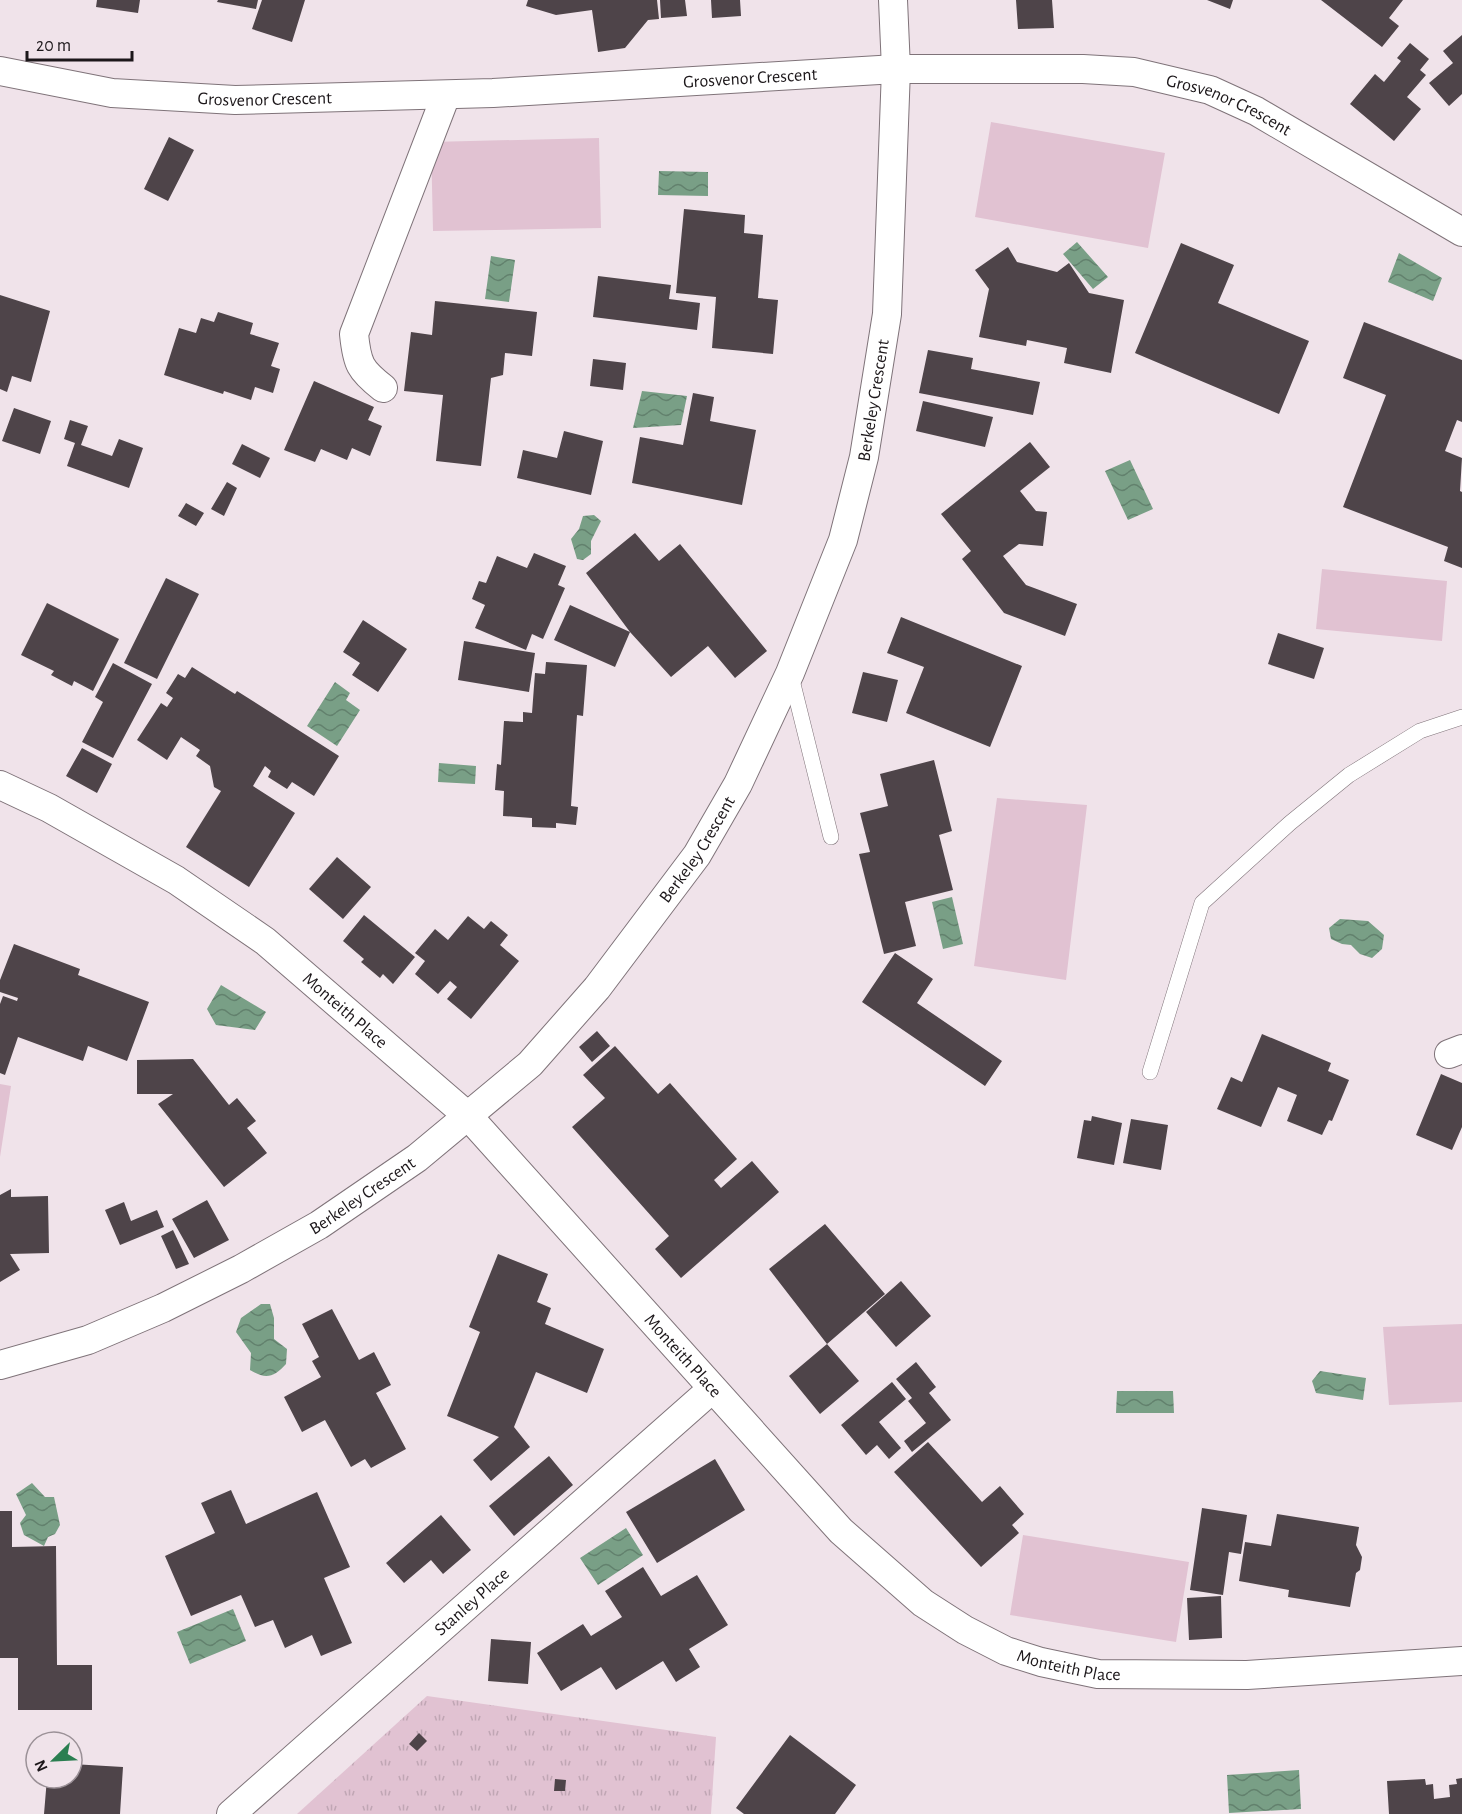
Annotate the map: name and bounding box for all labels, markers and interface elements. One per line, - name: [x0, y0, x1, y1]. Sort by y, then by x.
- scale bar: [27, 24, 132, 62]
- text: 20 m: [36, 37, 71, 55]
- street label: Grosvenor Crescent: [683, 66, 818, 92]
- street label: Grosvenor Crescent: [1164, 72, 1294, 140]
- street label: Grosvenor Crescent: [197, 89, 332, 110]
- street label: Berkeley Crescent: [855, 338, 893, 463]
- street label: Berkeley Crescent: [656, 793, 739, 906]
- street label: Monteith Place: [299, 970, 390, 1052]
- street label: Berkeley Crescent: [307, 1154, 419, 1238]
- street label: Monteith Place: [641, 1311, 724, 1401]
- street label: Stanley Place: [432, 1565, 513, 1640]
- street label: Monteith Place: [1015, 1647, 1121, 1684]
- north arrow: [24, 1730, 84, 1790]
- text: N: [32, 1757, 51, 1774]

